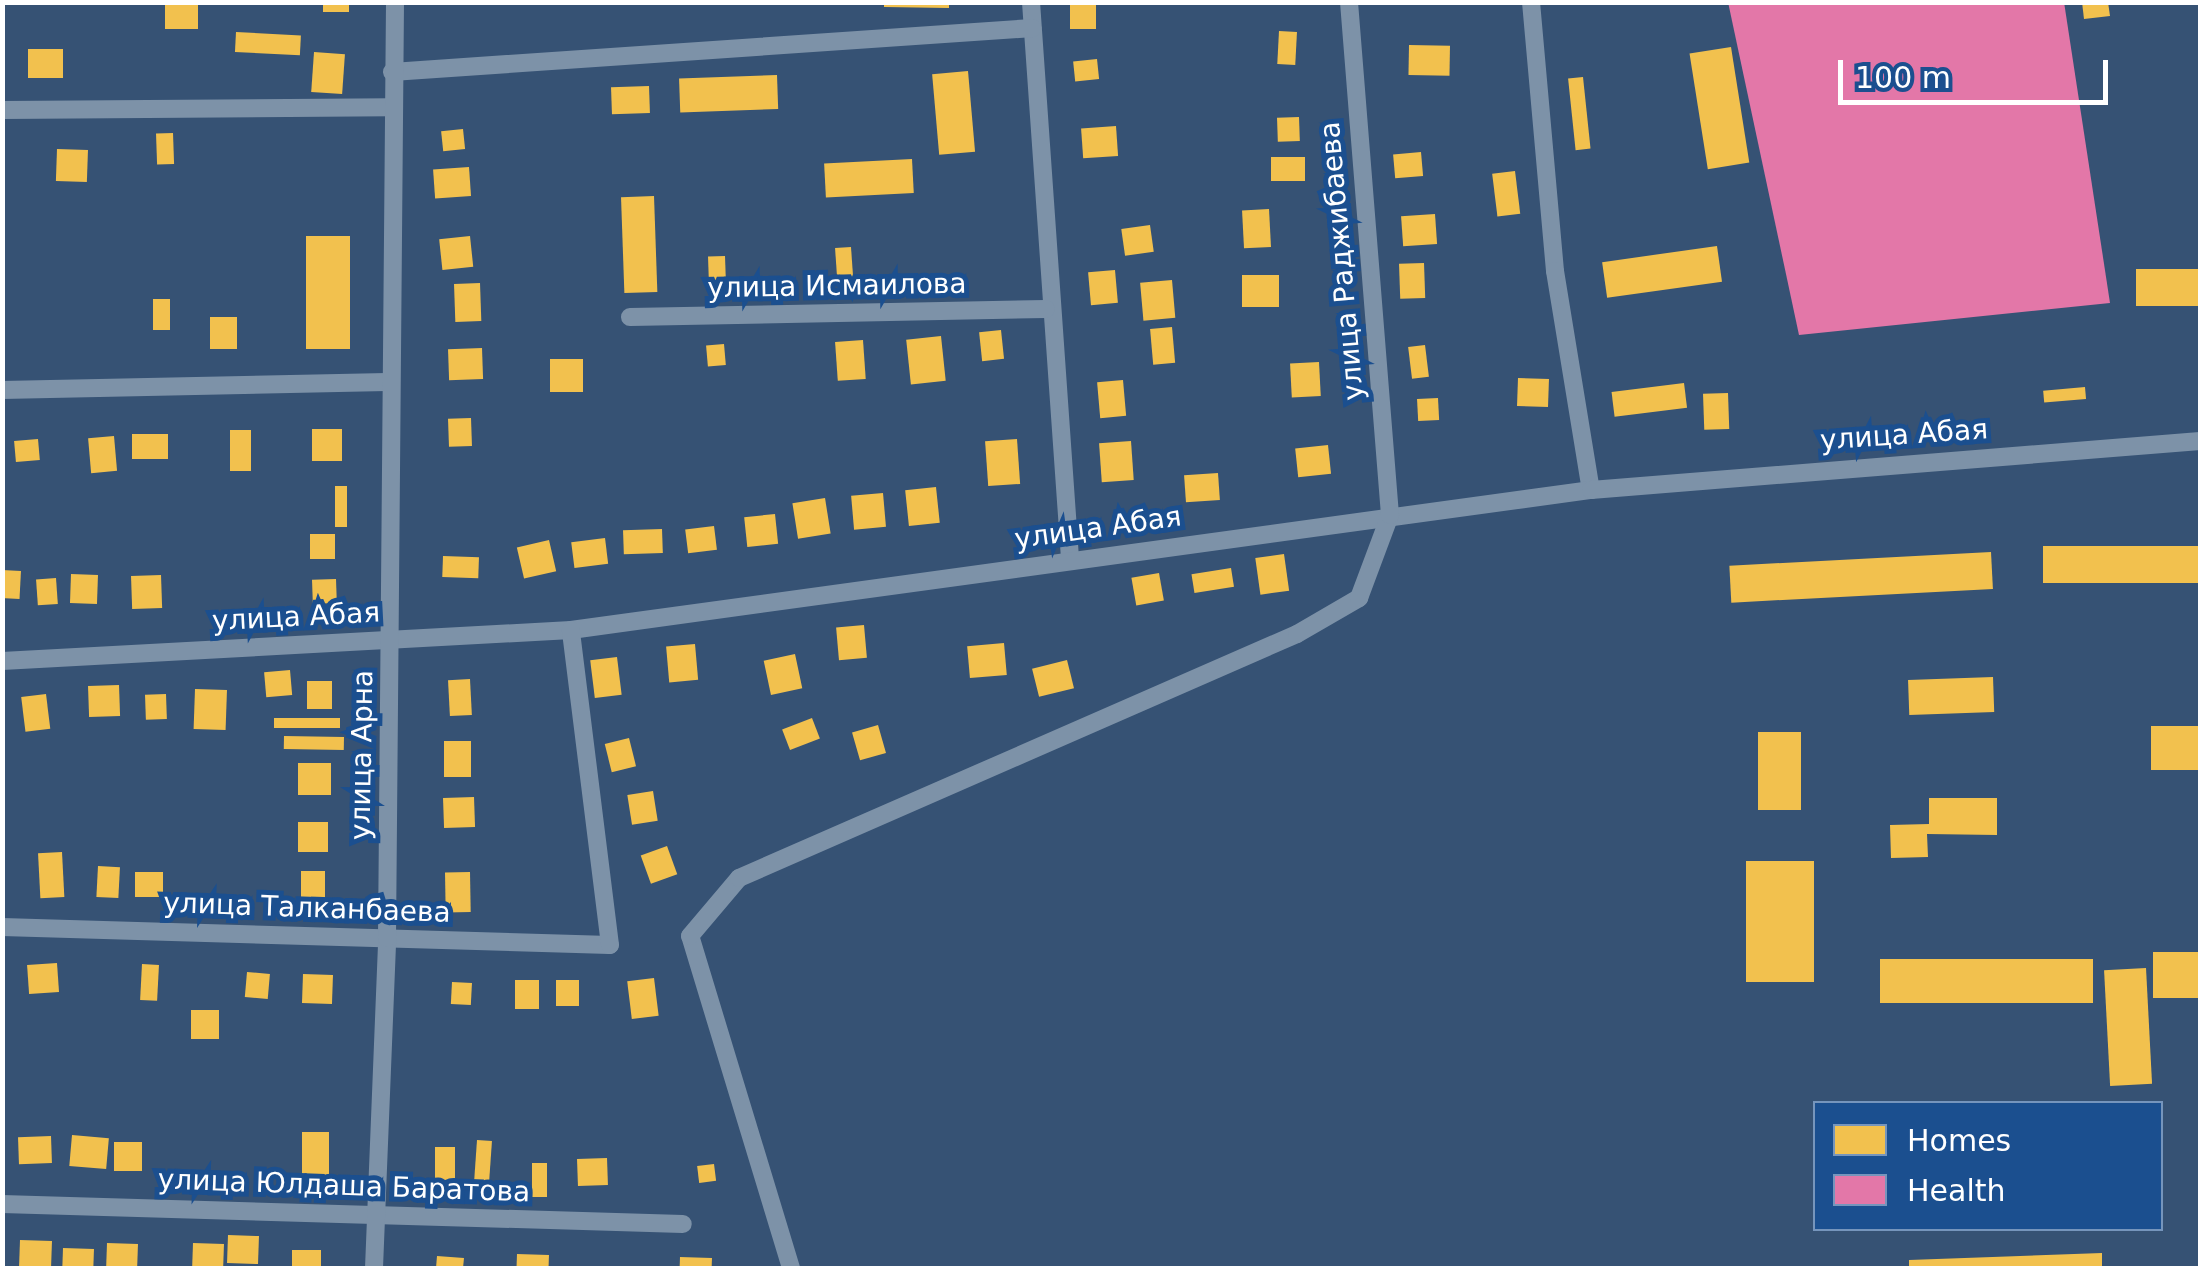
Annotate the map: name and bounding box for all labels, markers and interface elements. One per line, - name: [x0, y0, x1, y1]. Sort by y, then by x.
- scale bar: [1843, 40, 2113, 102]
- text: 100 m: [1855, 60, 1951, 95]
- street label: улица Раджибаева: [1313, 120, 1371, 402]
- street label: улица Исмаилова: [707, 267, 967, 305]
- street label: улица Абая: [1819, 412, 1989, 458]
- street label: улица Абая: [1012, 500, 1184, 556]
- street label: улица Абая: [211, 596, 381, 638]
- street label: улица Арна: [344, 670, 380, 840]
- street label: улица Талканбаева: [163, 886, 451, 930]
- legend: [1813, 1101, 2163, 1231]
- text: Homes: [1907, 1123, 2011, 1158]
- street label: улица Юлдаша Баратова: [157, 1163, 531, 1209]
- text: Health: [1907, 1173, 2006, 1208]

